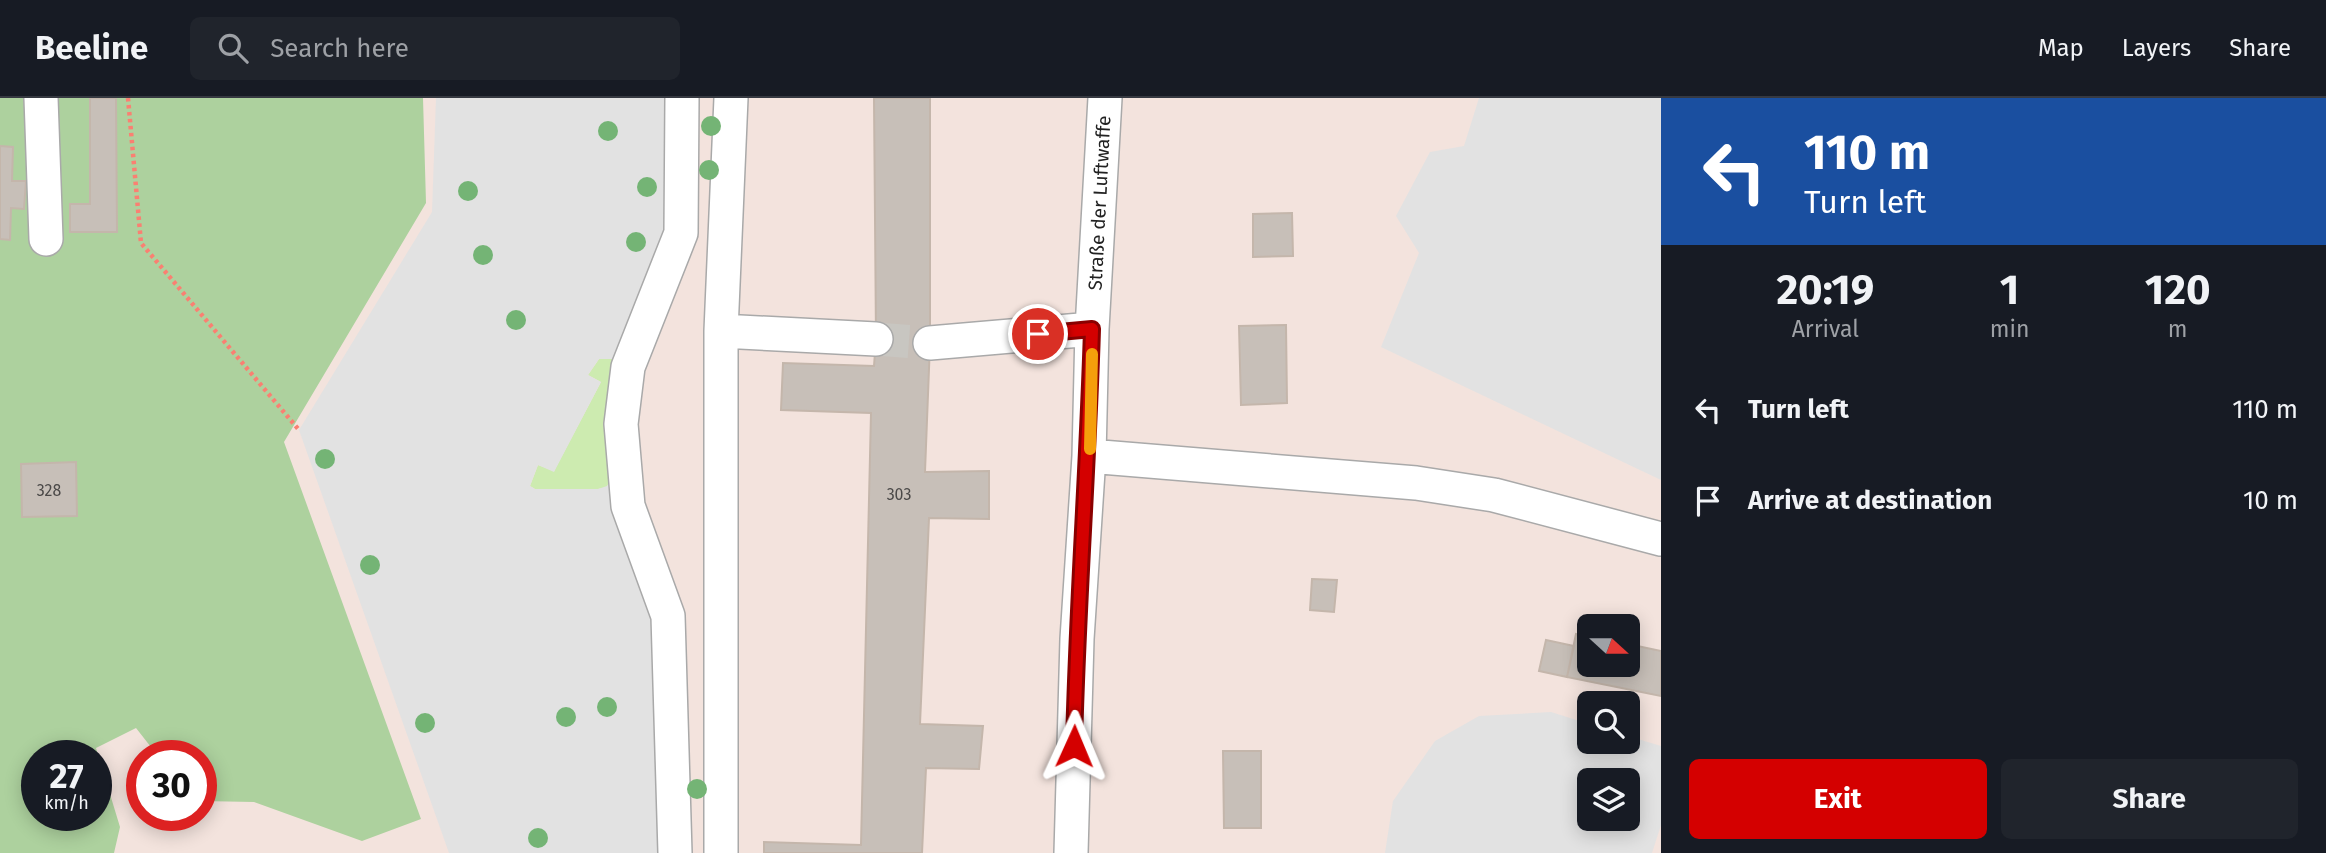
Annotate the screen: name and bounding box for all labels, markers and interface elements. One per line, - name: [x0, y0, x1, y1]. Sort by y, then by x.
- search box: [190, 17, 680, 80]
- text: Beeline: [35, 28, 148, 68]
- icon: search: [214, 29, 252, 67]
- text: Search here: [270, 33, 409, 64]
- text: Map: [2038, 34, 2084, 62]
- text: Layers: [2122, 34, 2191, 62]
- text: Share: [2229, 34, 2291, 62]
- street label: Straße der Luftwaffe: [1083, 115, 1116, 291]
- text: 110 m: [1804, 123, 1930, 182]
- icon: left: [1689, 126, 1780, 217]
- text: Turn left: [1804, 183, 1926, 221]
- text: 20:19: [1776, 265, 1874, 315]
- text: 1: [2000, 265, 2019, 315]
- text: 120: [2145, 265, 2211, 315]
- pin: [1008, 304, 1068, 364]
- icon: arrive: [1019, 315, 1057, 353]
- text: Arrival: [1792, 315, 1859, 343]
- text: min: [1990, 315, 2029, 343]
- text: m: [2168, 315, 2188, 343]
- icon: left: [1689, 391, 1727, 429]
- text: Turn left: [1748, 394, 1849, 425]
- text: 110 m: [2232, 394, 2298, 425]
- house number: 328: [37, 481, 61, 500]
- icon: arrive: [1689, 482, 1727, 520]
- house number: 303: [887, 485, 911, 504]
- text: Arrive at destination: [1748, 485, 1992, 516]
- text: 10 m: [2243, 485, 2298, 516]
- north arrow: [1577, 614, 1640, 677]
- map controls: [1577, 614, 1640, 831]
- button: search: [1577, 691, 1640, 754]
- position arrow: [1037, 709, 1111, 783]
- speed limit sign: 30: [126, 740, 217, 831]
- text: 27: [49, 755, 84, 797]
- button: Exit: [1689, 759, 1987, 839]
- button: Share: [2001, 759, 2298, 839]
- button: layers: [1577, 768, 1640, 831]
- text: km/h: [44, 792, 89, 814]

